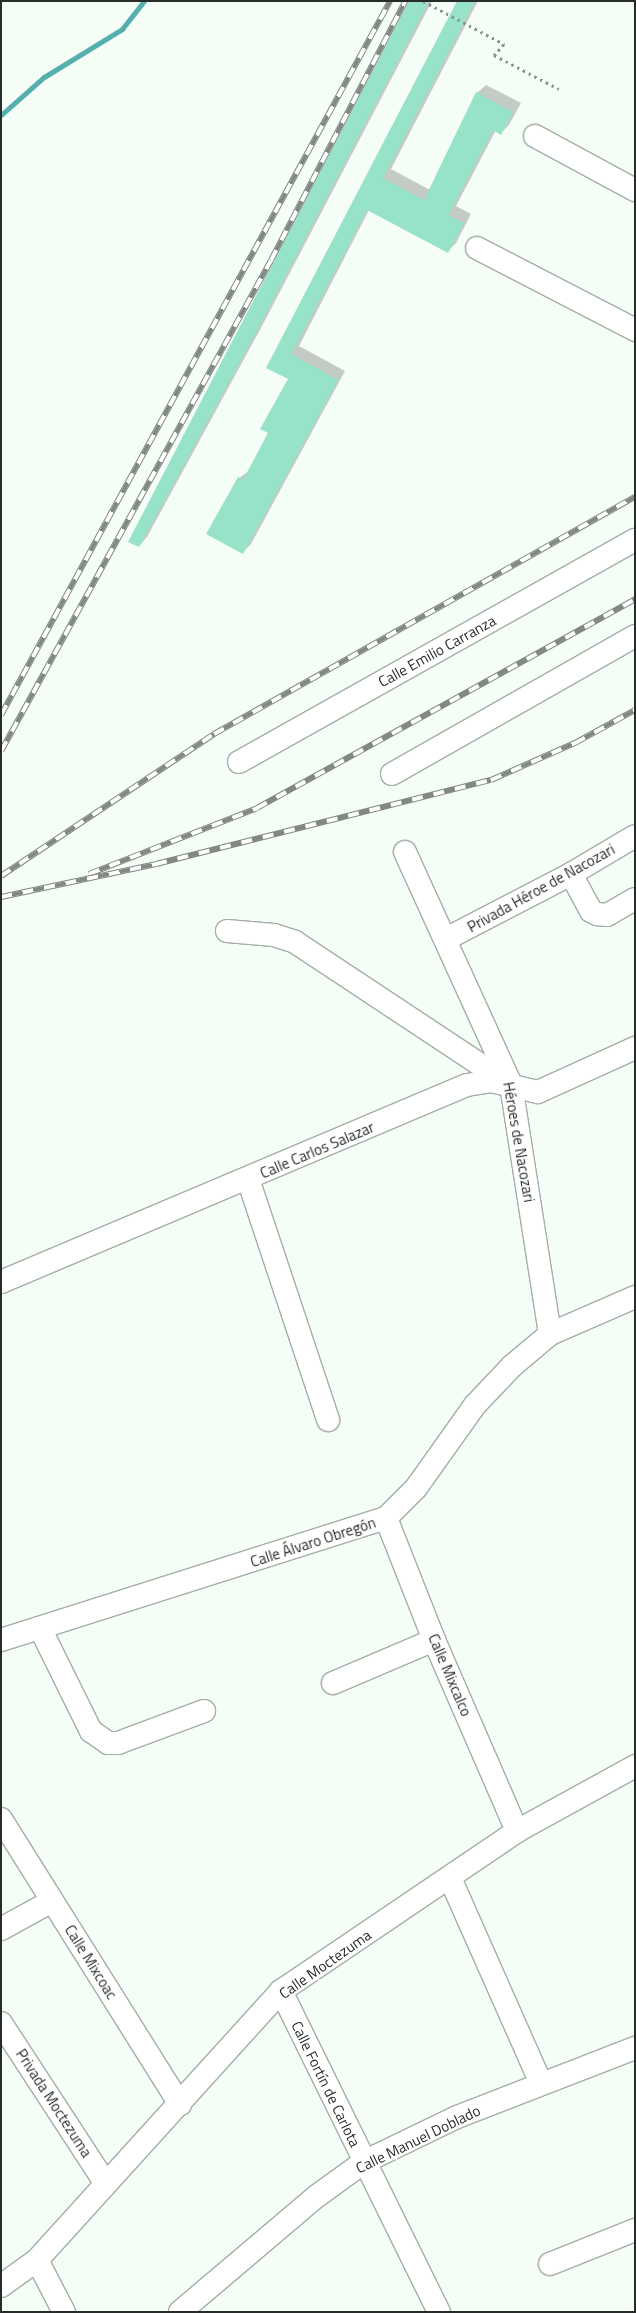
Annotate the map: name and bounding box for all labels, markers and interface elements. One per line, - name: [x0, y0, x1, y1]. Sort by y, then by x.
- street label: Calle Emilio Carranza: [375, 611, 499, 691]
- street label: Privada Héroe de Nacozari: [464, 840, 618, 936]
- street label: Héroes de Nacozari: [500, 1080, 538, 1204]
- street label: Calle Carlos Salazar: [257, 1118, 377, 1182]
- street label: Calle Álvaro Obregón: [248, 1513, 378, 1571]
- street label: Calle Mixcalco: [425, 1631, 475, 1719]
- street label: Calle Mixcoac: [61, 1921, 121, 2003]
- street label: Calle Moctezuma: [276, 1926, 374, 2002]
- street label: Calle Fortín de Carlota: [288, 2018, 364, 2150]
- street label: Privada Moctezuma: [12, 2046, 96, 2160]
- street label: Calle Manuel Doblado: [353, 2101, 483, 2177]

